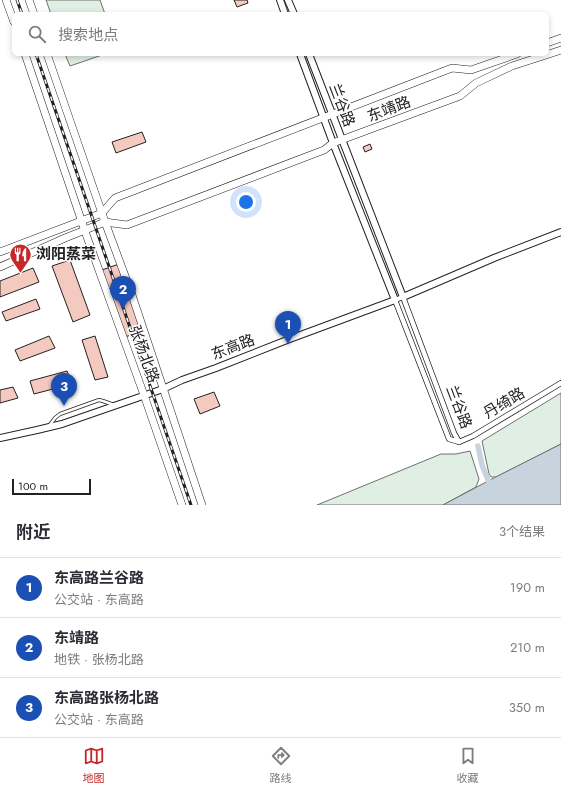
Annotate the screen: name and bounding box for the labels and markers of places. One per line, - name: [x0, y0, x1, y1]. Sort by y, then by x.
- restaurant icon: 浏阳蒸菜: [7, 241, 33, 274]
- place label: 浏阳蒸菜: [36, 243, 96, 265]
- pin: 2: [110, 276, 136, 309]
- pin: 1: [275, 311, 301, 344]
- pin: 3: [51, 373, 77, 406]

